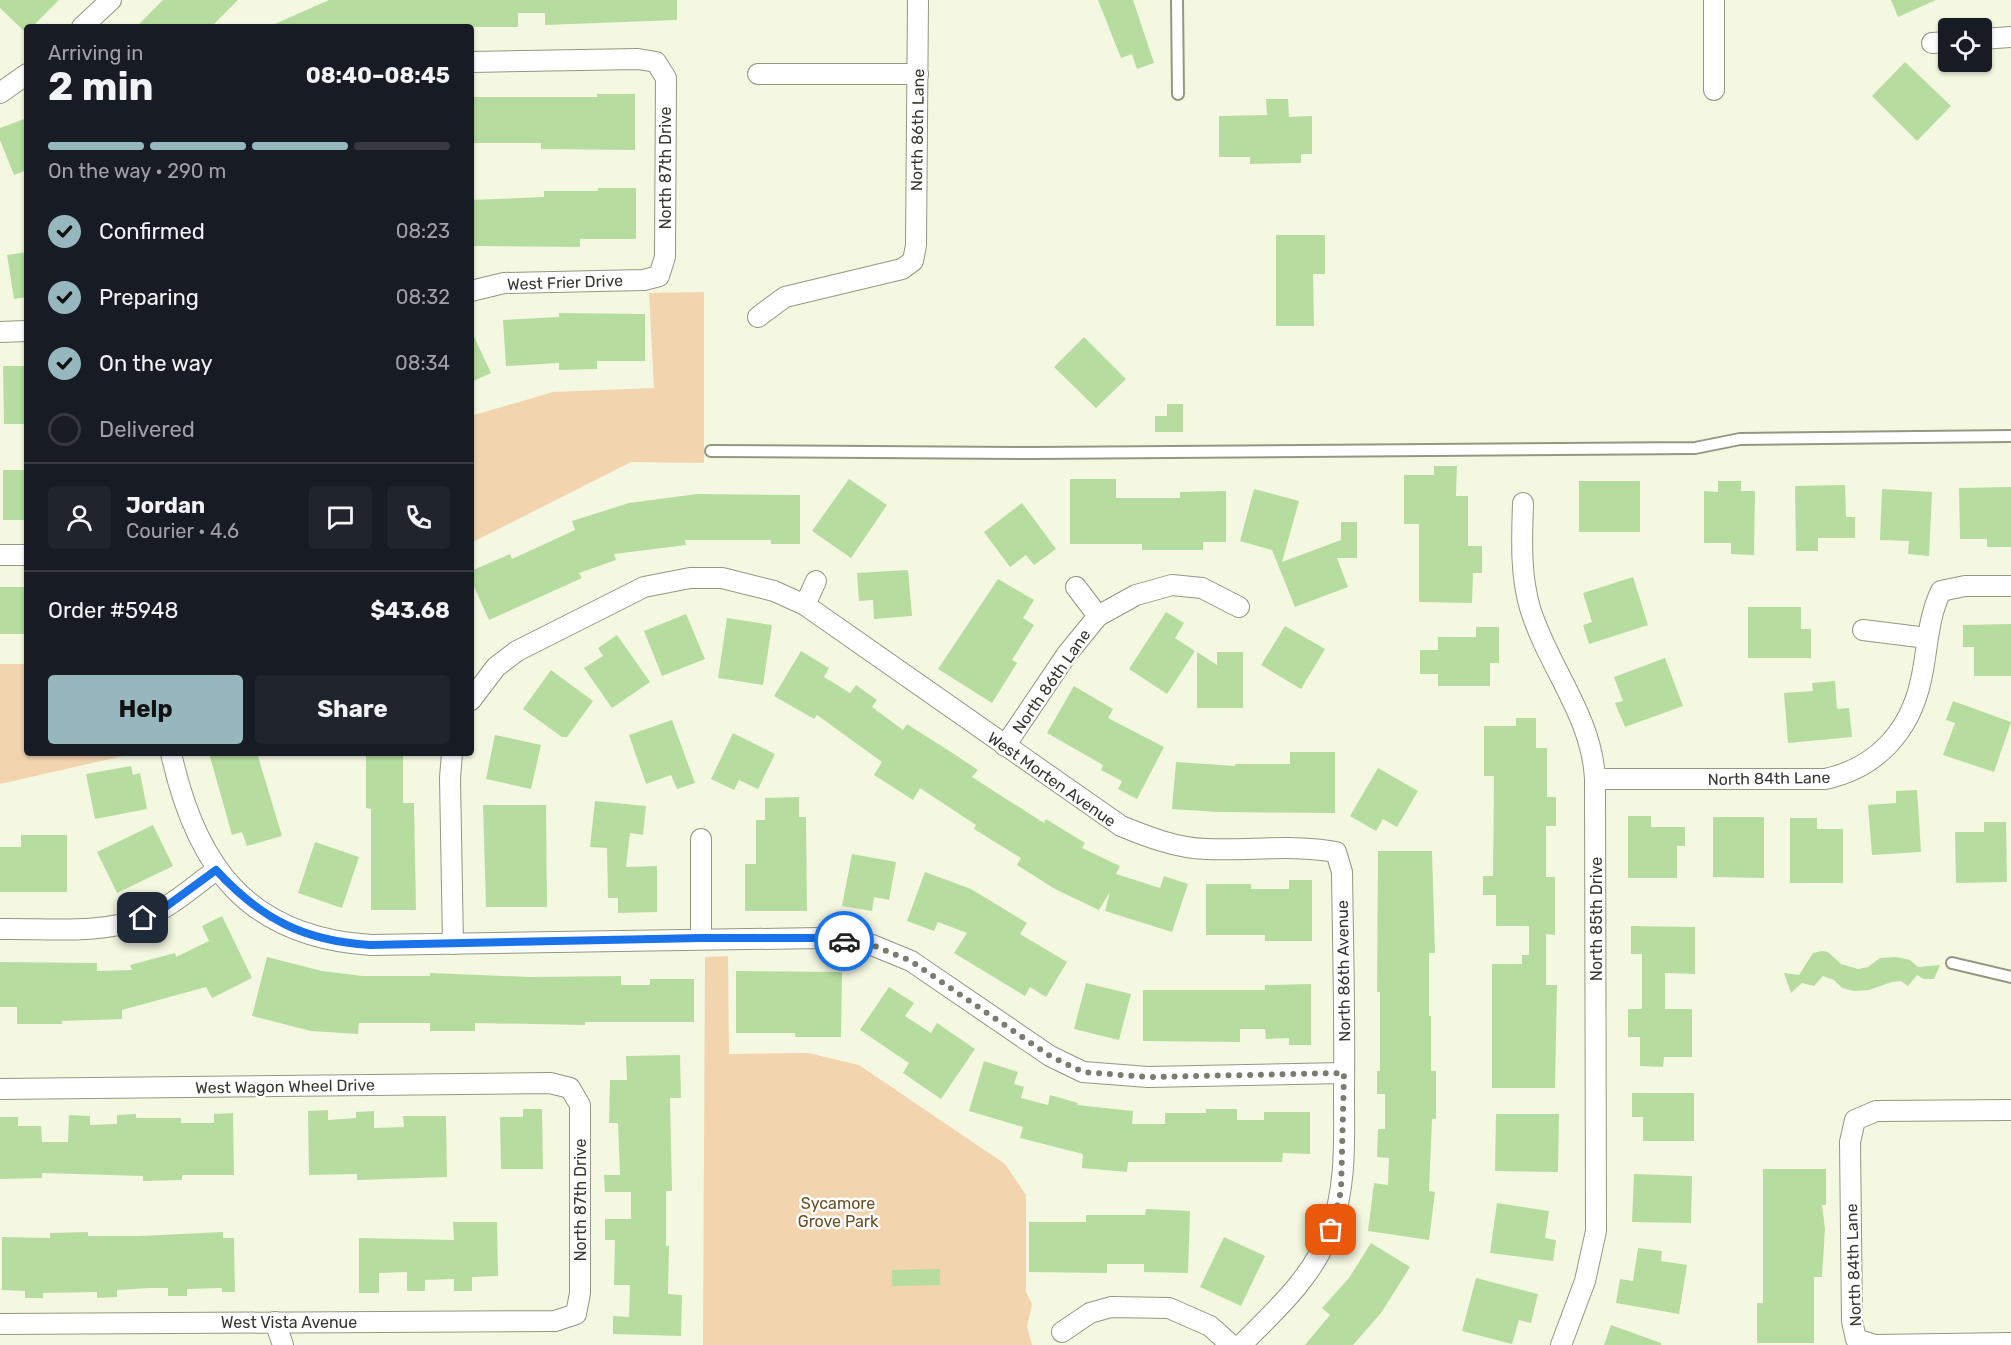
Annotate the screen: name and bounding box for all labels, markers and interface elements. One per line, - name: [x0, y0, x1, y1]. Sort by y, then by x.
- map controls: [1938, 18, 1992, 72]
- button: locate: [1938, 18, 1992, 72]
- text: Arriving in: [48, 41, 143, 65]
- text: 08:40–08:45: [306, 62, 450, 89]
- text: 2 min: [48, 64, 154, 110]
- street label: North 86th Lane: [907, 69, 928, 191]
- street label: North 87th Drive: [656, 106, 675, 230]
- text: On the way · 290 m: [48, 159, 226, 183]
- icon: check: [48, 215, 81, 248]
- text: Confirmed: [99, 218, 205, 245]
- text: 08:23: [396, 219, 450, 243]
- street label: West Frier Drive: [507, 271, 623, 294]
- icon: check: [48, 281, 81, 314]
- text: Preparing: [99, 284, 199, 311]
- text: 08:32: [396, 285, 450, 309]
- icon: check: [48, 347, 81, 380]
- text: On the way: [99, 350, 213, 377]
- text: 08:34: [395, 351, 450, 375]
- text: Delivered: [99, 416, 195, 443]
- button: person: [48, 486, 111, 549]
- button: chat: [309, 486, 372, 549]
- button: phone: [387, 486, 450, 549]
- text: Jordan: [126, 492, 205, 519]
- text: Courier · 4.6: [126, 519, 239, 543]
- text: Order #5948: [48, 597, 178, 624]
- text: $43.68: [370, 597, 450, 624]
- street label: North 86th Lane: [1008, 626, 1094, 737]
- button: Help: [48, 675, 243, 744]
- button: Share: [255, 675, 450, 744]
- street label: West Morten Avenue: [984, 728, 1120, 831]
- street label: North 84th Lane: [1707, 768, 1831, 789]
- street label: North 85th Drive: [1587, 857, 1606, 981]
- pin: [117, 892, 168, 943]
- street label: North 86th Avenue: [1333, 900, 1354, 1042]
- icon: home: [126, 901, 159, 934]
- courier: [814, 911, 874, 971]
- icon: car: [828, 925, 861, 958]
- street label: West Wagon Wheel Drive: [195, 1075, 375, 1098]
- street label: North 87th Drive: [571, 1138, 590, 1262]
- park label: Sycamore Grove Park: [798, 1194, 879, 1231]
- street label: North 84th Lane: [1842, 1203, 1865, 1327]
- pin: [1305, 1204, 1356, 1255]
- icon: bag: [1314, 1213, 1347, 1246]
- street label: West Vista Avenue: [221, 1313, 357, 1332]

